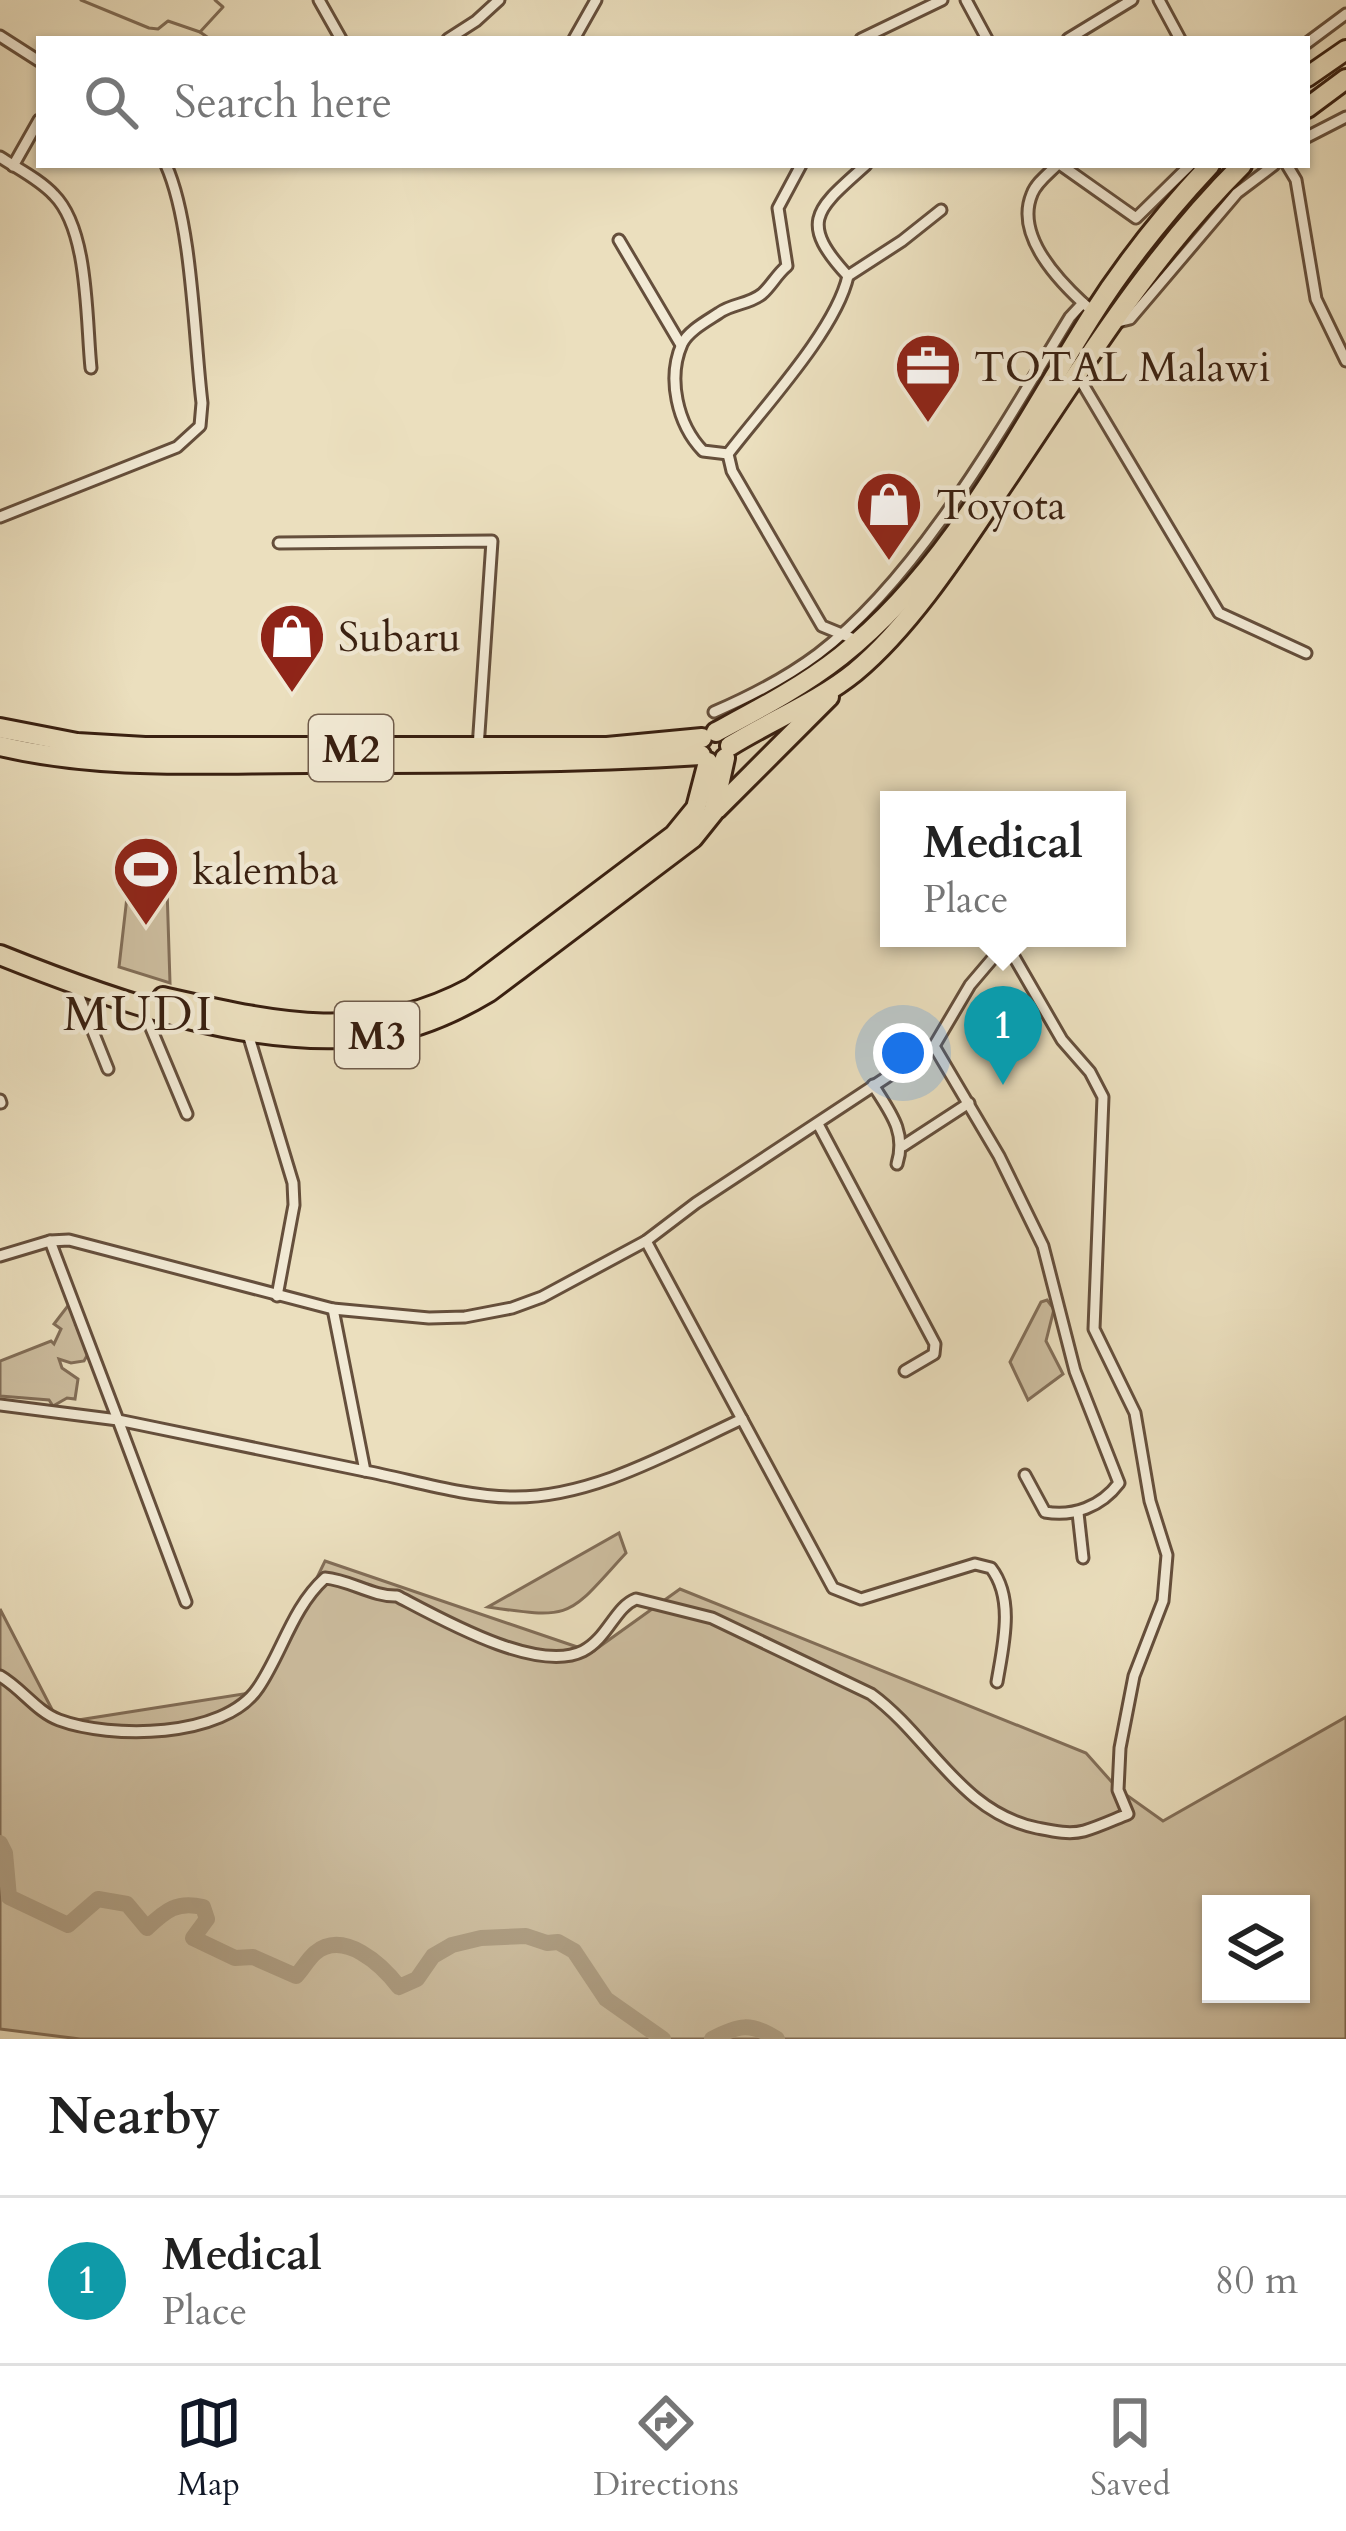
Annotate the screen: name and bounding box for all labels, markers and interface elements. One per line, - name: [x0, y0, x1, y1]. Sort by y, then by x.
- search box: [36, 36, 1310, 168]
- icon: search: [78, 69, 144, 135]
- text: Search here: [174, 72, 392, 133]
- office icon: TOTAL Malawi: [893, 331, 963, 425]
- place label: TOTAL Malawi: [974, 339, 1271, 396]
- shop icon: Toyota: [854, 469, 924, 563]
- place label: Toyota: [936, 477, 1066, 534]
- shop icon: Subaru: [257, 601, 327, 695]
- place label: Subaru: [338, 609, 461, 666]
- road number: M2: [309, 715, 393, 781]
- popup: [880, 791, 1126, 947]
- text: Medical: [923, 812, 1083, 873]
- sports icon: kalemba: [111, 834, 181, 928]
- place label: kalemba: [192, 842, 339, 899]
- text: Place: [923, 873, 1008, 926]
- district label: MUDI: [63, 982, 215, 1047]
- pin: 1: [964, 986, 1042, 1085]
- road number: M3: [335, 1002, 419, 1068]
- your location: [873, 1023, 933, 1083]
- map controls: [1202, 1895, 1310, 2003]
- button: layers: [1202, 1895, 1310, 2003]
- text: Nearby: [48, 2082, 220, 2152]
- text: Medical: [162, 2224, 322, 2285]
- text: 1: [77, 2254, 97, 2307]
- text: 80 m: [1215, 2254, 1298, 2307]
- text: Place: [162, 2285, 247, 2338]
- tab: Map: [176, 2390, 242, 2507]
- tab: Directions: [593, 2390, 739, 2507]
- tab: Saved: [1090, 2390, 1170, 2507]

